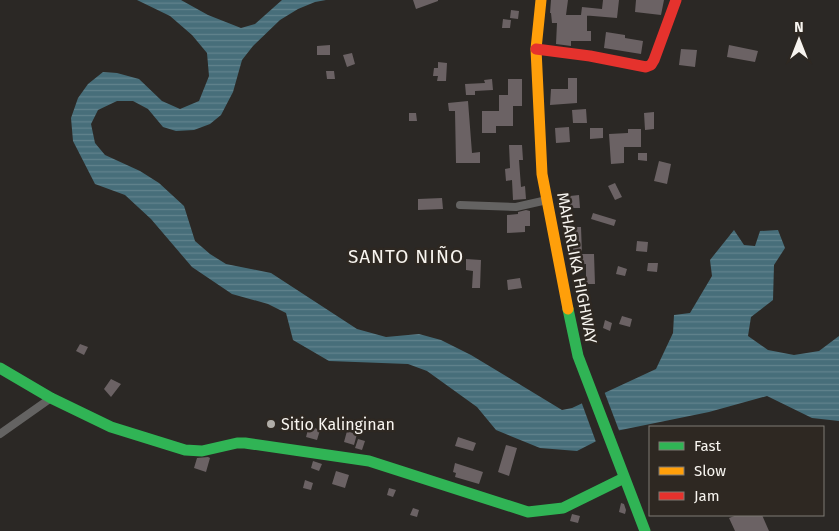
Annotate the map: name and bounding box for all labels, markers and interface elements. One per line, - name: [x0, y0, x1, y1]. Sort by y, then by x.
- north arrow: [774, 15, 824, 65]
- text: N: [794, 19, 804, 36]
- street label: MAHARLIKA HIGHWAY: [553, 191, 601, 346]
- district label: SANTO NIÑO: [348, 245, 464, 268]
- place label: Sitio Kalinginan: [281, 415, 395, 434]
- marker: Sitio Kalinginan: [265, 418, 277, 430]
- legend: [649, 426, 824, 516]
- text: Fast: [694, 437, 721, 455]
- text: Slow: [694, 462, 726, 480]
- text: Jam: [694, 487, 720, 505]

